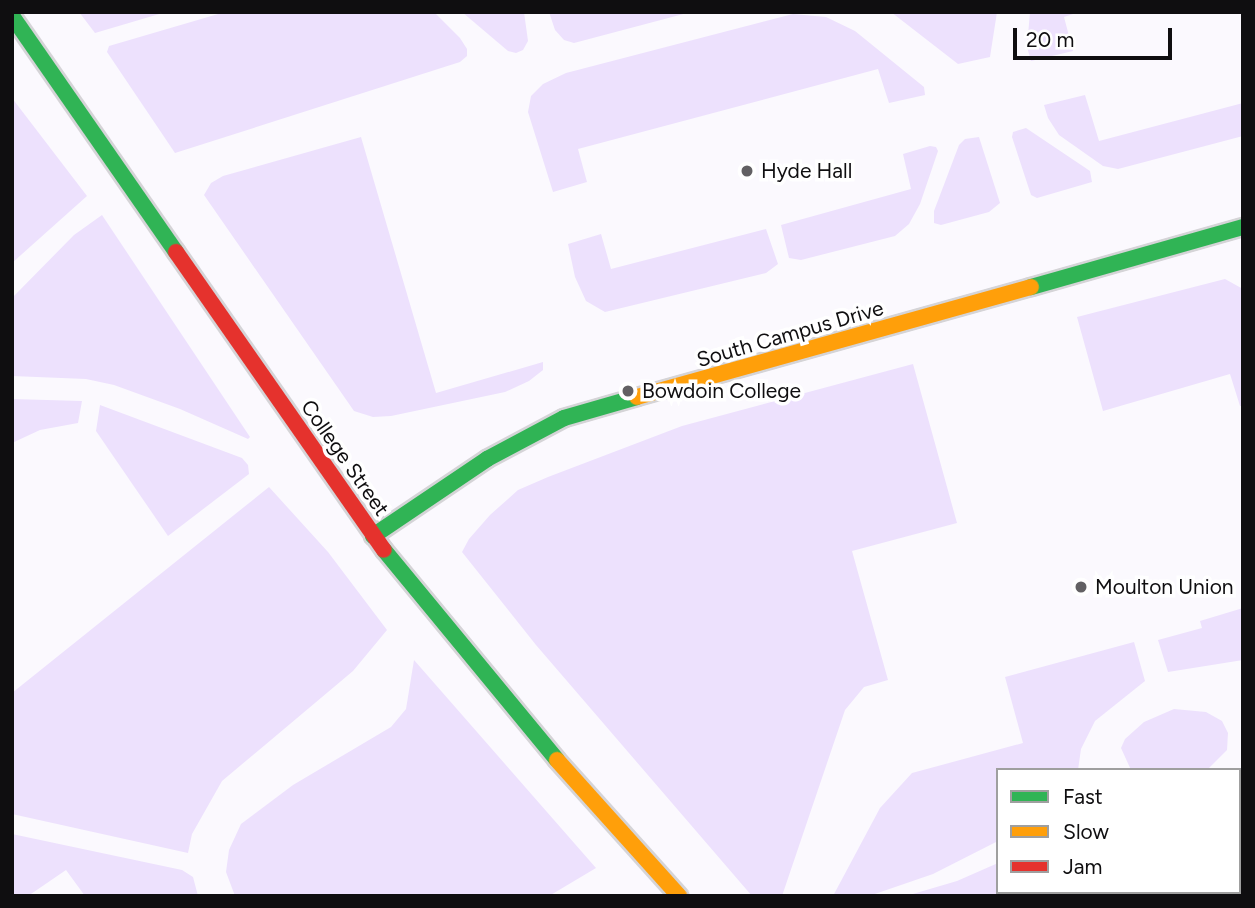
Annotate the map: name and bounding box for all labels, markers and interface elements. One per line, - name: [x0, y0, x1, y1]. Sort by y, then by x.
- scale bar: [1017, 14, 1176, 58]
- text: 20 m: [1026, 27, 1074, 52]
- place label: Hyde Hall: [761, 158, 852, 184]
- marker: Hyde Hall: [739, 163, 755, 179]
- street label: South Campus Drive: [694, 295, 886, 373]
- place label: Bowdoin College: [642, 378, 801, 404]
- marker: Bowdoin College: [620, 383, 636, 399]
- street label: College Street: [296, 395, 394, 521]
- place label: Moulton Union: [1095, 574, 1234, 600]
- marker: Moulton Union: [1073, 579, 1089, 595]
- legend: [996, 768, 1241, 894]
- text: Fast: [1063, 784, 1103, 809]
- text: Slow: [1063, 819, 1109, 844]
- text: Jam: [1063, 854, 1102, 879]

